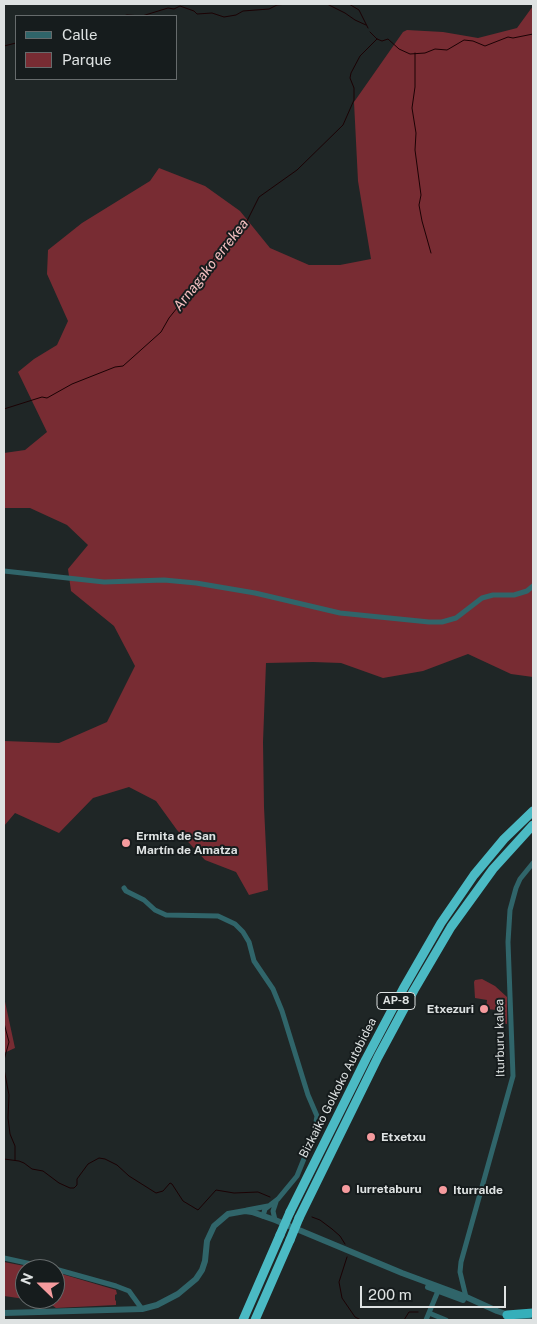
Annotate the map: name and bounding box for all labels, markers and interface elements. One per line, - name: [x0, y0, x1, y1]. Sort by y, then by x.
- legend: [15, 15, 178, 80]
- text: Calle: [62, 26, 98, 43]
- text: Parque: [62, 51, 112, 68]
- water label: Arnagako errekea: [170, 216, 252, 314]
- place label: Ermita de San Martín de Amatza: [136, 829, 237, 857]
- marker: Ermita de San Martín de Amatza: [120, 837, 132, 849]
- road number: AP-8: [377, 992, 415, 1009]
- street label: Iturburu kalea: [492, 999, 508, 1077]
- place label: Etxezuri: [427, 1002, 474, 1016]
- marker: Etxezuri: [478, 1003, 490, 1015]
- street label: Bizkaiko Golkoko Autobidea: [296, 1016, 380, 1160]
- place label: Etxetxu: [381, 1130, 426, 1144]
- marker: Etxetxu: [365, 1131, 377, 1143]
- place label: Iurretaburu: [356, 1182, 422, 1196]
- marker: Iurretaburu: [340, 1183, 352, 1195]
- place label: Iturralde: [453, 1183, 503, 1197]
- marker: Iturralde: [437, 1184, 449, 1196]
- north arrow: [15, 1259, 65, 1309]
- text: N: [18, 1271, 36, 1287]
- scale bar: [362, 1276, 508, 1308]
- text: 200 m: [368, 1286, 412, 1303]

